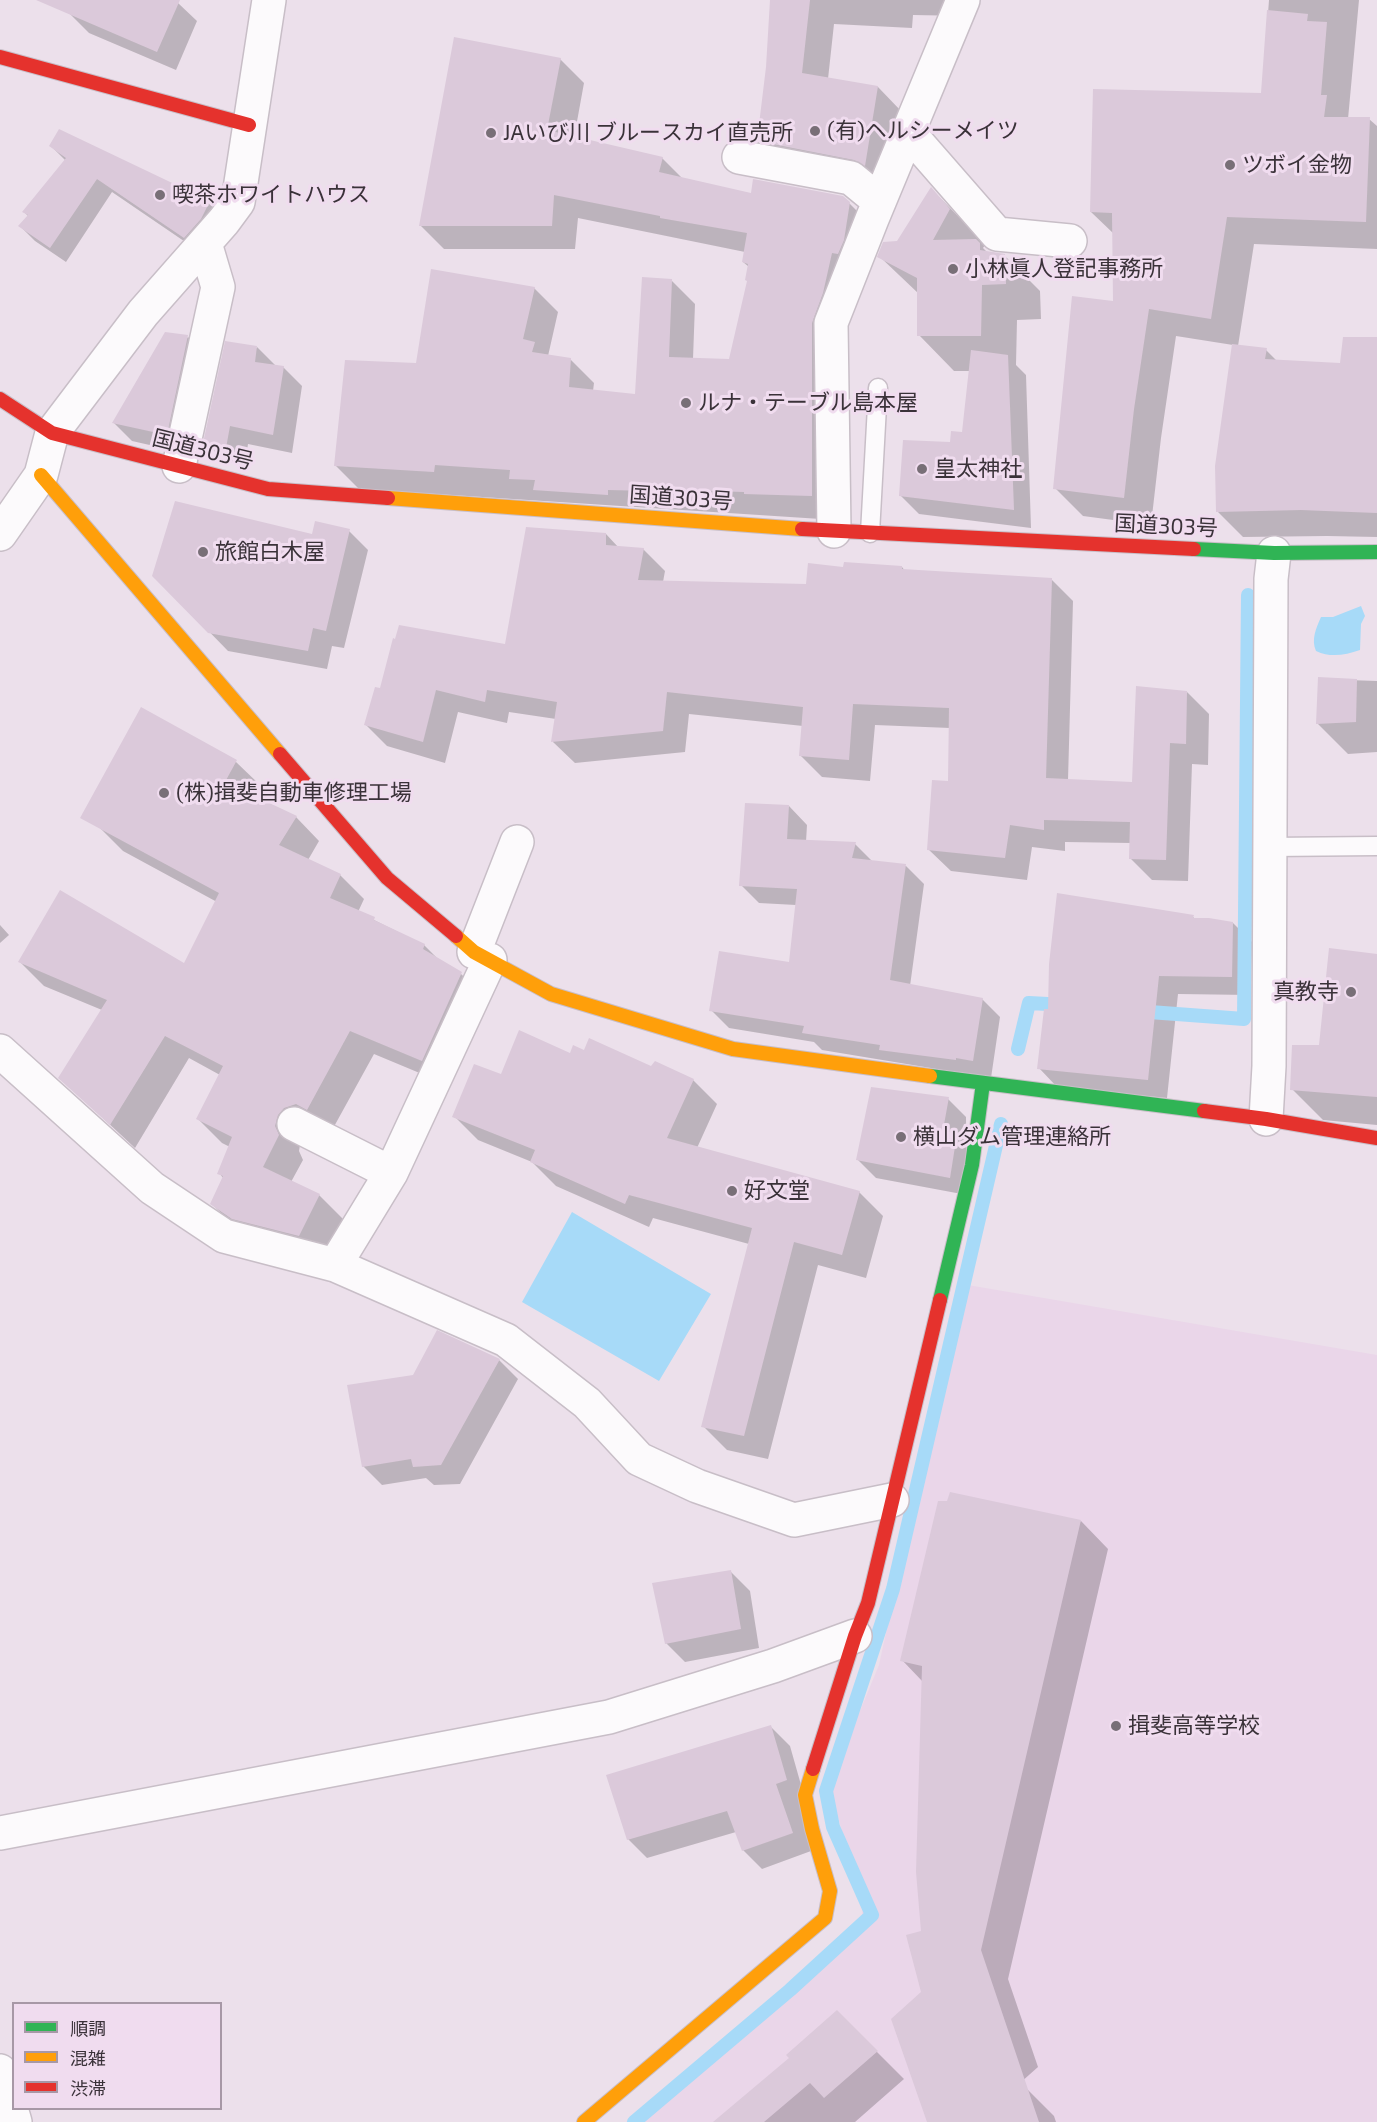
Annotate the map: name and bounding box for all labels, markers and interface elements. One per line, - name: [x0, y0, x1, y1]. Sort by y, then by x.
- place label: (有)ヘルシーメイツ: [827, 118, 1019, 144]
- place label: JAいび川 ブルースカイ直売所: [503, 120, 793, 146]
- marker: (有)ヘルシーメイツ: [808, 124, 822, 138]
- marker: JAいび川 ブルースカイ直売所: [484, 126, 498, 140]
- place label: ツボイ金物: [1242, 152, 1352, 178]
- marker: ツボイ金物: [1223, 158, 1237, 172]
- place label: 喫茶ホワイトハウス: [172, 182, 370, 208]
- marker: 喫茶ホワイトハウス: [153, 188, 167, 202]
- place label: 小林眞人登記事務所: [965, 256, 1163, 282]
- marker: 小林眞人登記事務所: [946, 262, 960, 276]
- place label: ルナ・テーブル島本屋: [698, 390, 918, 416]
- marker: ルナ・テーブル島本屋: [679, 396, 693, 410]
- street label: 国道303号: [149, 425, 257, 475]
- place label: 皇太神社: [934, 456, 1022, 482]
- marker: 皇太神社: [915, 462, 929, 476]
- street label: 国道303号: [628, 481, 734, 515]
- street label: 国道303号: [1114, 510, 1218, 542]
- place label: 旅館白木屋: [215, 539, 325, 565]
- marker: 旅館白木屋: [196, 545, 210, 559]
- place label: (株)揖斐自動車修理工場: [176, 780, 412, 806]
- marker: (株)揖斐自動車修理工場: [157, 786, 171, 800]
- place label: 真教寺: [1273, 979, 1339, 1005]
- marker: 真教寺: [1344, 985, 1358, 999]
- place label: 横山ダム管理連絡所: [913, 1124, 1111, 1150]
- marker: 横山ダム管理連絡所: [894, 1130, 908, 1144]
- place label: 好文堂: [744, 1178, 810, 1204]
- marker: 好文堂: [725, 1184, 739, 1198]
- place label: 揖斐高等学校: [1128, 1713, 1260, 1739]
- marker: 揖斐高等学校: [1109, 1719, 1123, 1733]
- legend: [12, 2002, 222, 2110]
- text: 順調: [70, 2017, 106, 2039]
- text: 混雑: [70, 2047, 106, 2069]
- text: 渋滞: [70, 2077, 106, 2099]

